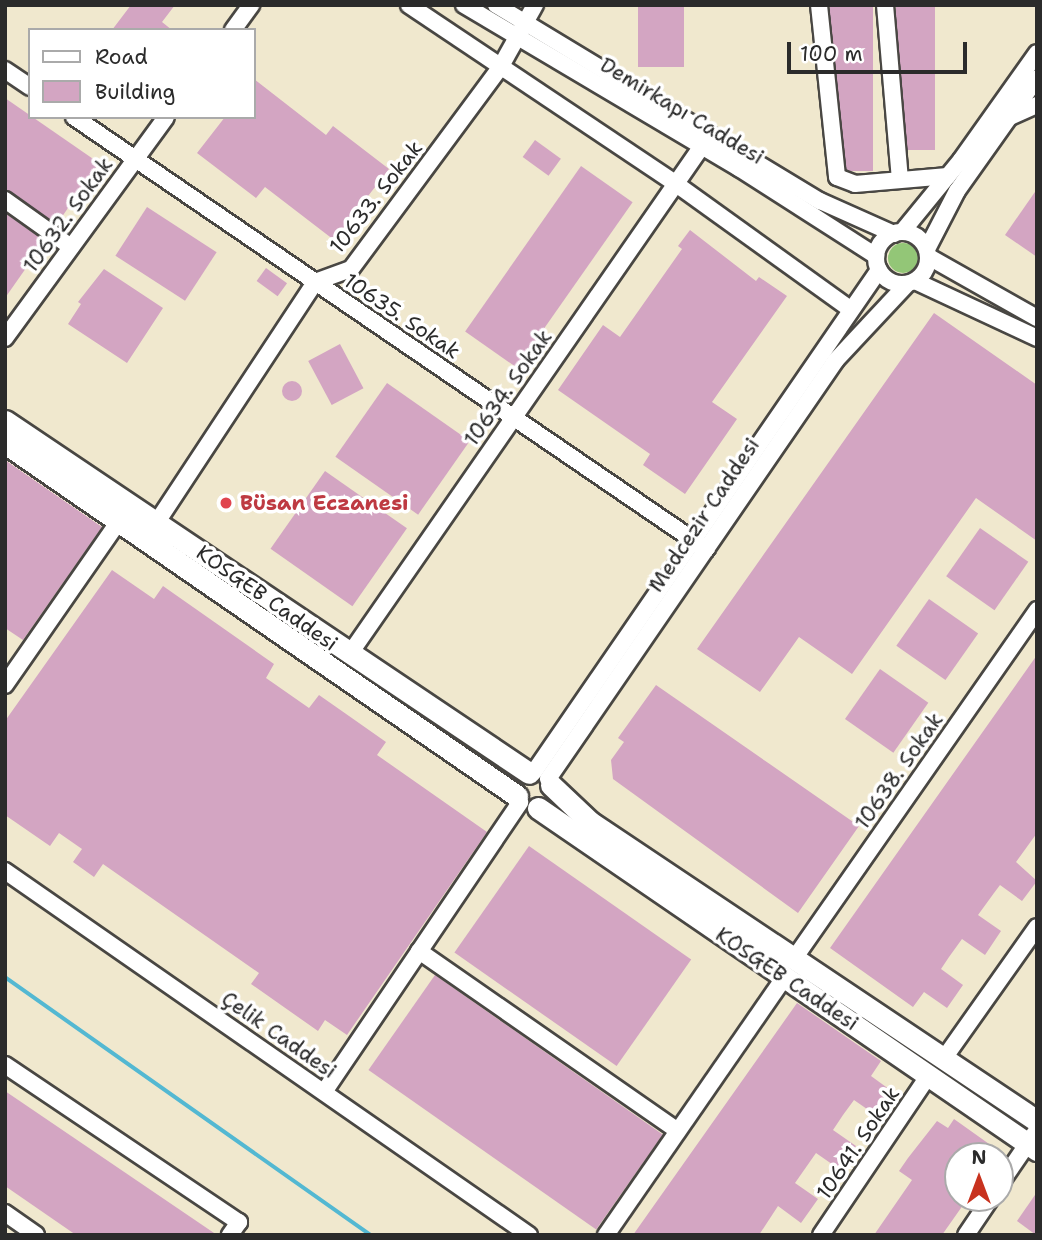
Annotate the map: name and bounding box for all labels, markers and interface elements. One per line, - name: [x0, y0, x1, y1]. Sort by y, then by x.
- legend: [28, 28, 256, 119]
- scale bar: [790, 28, 970, 72]
- text: 100 m: [800, 40, 863, 68]
- text: Road: [95, 43, 148, 71]
- street label: Demirkapı Caddesi: [596, 52, 768, 170]
- text: Building: [95, 78, 175, 106]
- street label: 10633. Sokak: [324, 136, 428, 258]
- street label: 10632. Sokak: [18, 153, 118, 277]
- street label: 10635. Sokak: [339, 268, 465, 364]
- street label: 10634. Sokak: [459, 325, 557, 451]
- street label: Medcezir Caddesi: [643, 433, 765, 597]
- place label: Büsan Eczanesi: [240, 490, 409, 516]
- marker: Büsan Eczanesi: [218, 495, 234, 511]
- street label: KOSGEB Caddesi: [191, 540, 343, 656]
- street label: 10638. Sokak: [850, 708, 948, 834]
- street label: KOSGEB Caddesi: [711, 922, 863, 1036]
- street label: Çelik Caddesi: [217, 986, 341, 1084]
- street label: 10641. Sokak: [811, 1082, 905, 1204]
- north arrow: [944, 1142, 1014, 1212]
- text: N: [971, 1145, 987, 1170]

